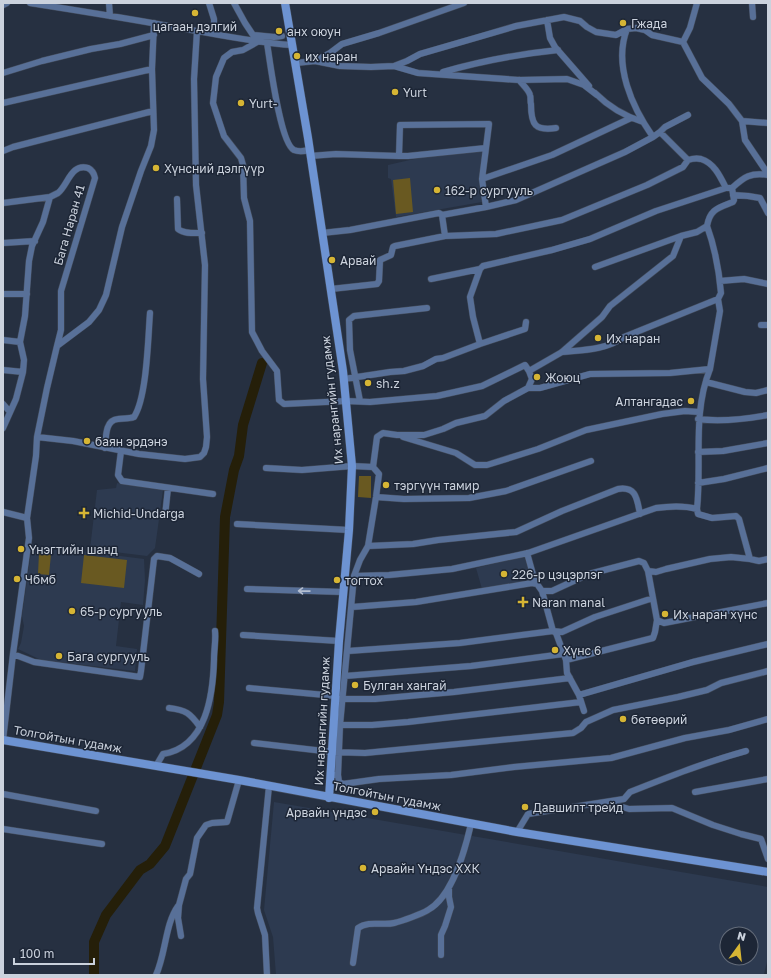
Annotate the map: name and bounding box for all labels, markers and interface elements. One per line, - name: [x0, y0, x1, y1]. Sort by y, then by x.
- marker: цагаан дэлгий: [190, 8, 200, 18]
- place label: Гжада: [631, 16, 667, 31]
- marker: Гжада: [618, 18, 628, 28]
- place label: цагаан дэлгий: [153, 19, 237, 34]
- place label: анх оюун: [287, 24, 341, 39]
- marker: анх оюун: [274, 26, 284, 36]
- place label: их наран: [305, 49, 358, 64]
- marker: их наран: [292, 51, 302, 61]
- place label: Yurt: [403, 85, 427, 100]
- marker: Yurt: [390, 87, 400, 97]
- place label: Yurt-: [249, 96, 278, 111]
- marker: Yurt-: [236, 98, 246, 108]
- place label: Хүнсний дэлгүүр: [164, 161, 265, 176]
- marker: Хүнсний дэлгүүр: [151, 163, 161, 173]
- street label: Бага Наран 41: [50, 183, 88, 267]
- place label: 162-р сургууль: [445, 183, 533, 198]
- marker: 162-р сургууль: [432, 185, 442, 195]
- place label: Арвай: [340, 253, 376, 268]
- marker: Арвай: [327, 255, 337, 265]
- place label: Их наран: [606, 331, 660, 346]
- marker: Их наран: [593, 333, 603, 343]
- street label: Их нарангийн гудамж: [318, 335, 346, 465]
- place label: Жоюц: [545, 370, 581, 385]
- marker: Жоюц: [532, 372, 542, 382]
- place label: sh.z: [376, 376, 400, 391]
- marker: sh.z: [363, 378, 373, 388]
- place label: Алтангадас: [615, 394, 683, 409]
- marker: Алтангадас: [686, 396, 696, 406]
- place label: баян эрдэнэ: [95, 434, 168, 449]
- marker: баян эрдэнэ: [82, 436, 92, 446]
- place label: тэргүүн тамир: [394, 478, 479, 493]
- marker: тэргүүн тамир: [381, 480, 391, 490]
- place label: Michid-Undarga: [93, 506, 185, 521]
- marker: Michid-Undarga: [78, 507, 90, 519]
- place label: Үнэгтийн шанд: [29, 542, 118, 557]
- marker: Үнэгтийн шанд: [16, 544, 26, 554]
- place label: 226-р цэцэрлэг: [512, 567, 603, 582]
- marker: 226-р цэцэрлэг: [499, 569, 509, 579]
- place label: Чбмб: [25, 572, 56, 587]
- place label: тогтох: [345, 573, 384, 588]
- marker: Чбмб: [12, 574, 22, 584]
- marker: тогтох: [332, 575, 342, 585]
- one-way arrow: [298, 587, 311, 595]
- place label: Naran manal: [532, 595, 605, 610]
- marker: Naran manal: [517, 596, 529, 608]
- place label: 65-р сургууль: [80, 604, 162, 619]
- marker: 65-р сургууль: [67, 606, 77, 616]
- place label: Их наран хүнс: [673, 607, 758, 622]
- marker: Их наран хүнс: [660, 609, 670, 619]
- place label: Хүнс 6: [563, 643, 601, 658]
- marker: Хүнс 6: [550, 645, 560, 655]
- place label: Бага сургууль: [67, 649, 150, 664]
- marker: Бага сургууль: [54, 651, 64, 661]
- street label: Их нарангийн гудамж: [311, 656, 333, 786]
- place label: Булган хангай: [363, 678, 446, 693]
- marker: Булган хангай: [350, 680, 360, 690]
- place label: бөтөөрий: [631, 712, 687, 727]
- marker: бөтөөрий: [618, 714, 628, 724]
- street label: Толгойтын гудамж: [13, 722, 124, 756]
- street label: Толгойтын гудамж: [332, 778, 443, 814]
- place label: Давшилт трейд: [533, 800, 623, 815]
- marker: Давшилт трейд: [520, 802, 530, 812]
- place label: Арвайн үндэс: [286, 805, 367, 820]
- marker: Арвайн үндэс: [370, 807, 380, 817]
- place label: Арвайн Үндэс ХХК: [371, 861, 480, 876]
- marker: Арвайн Үндэс ХХК: [358, 863, 368, 873]
- north arrow: [719, 926, 759, 966]
- text: N: [736, 928, 747, 943]
- scale bar: [14, 940, 94, 966]
- text: 100 m: [20, 946, 54, 961]

